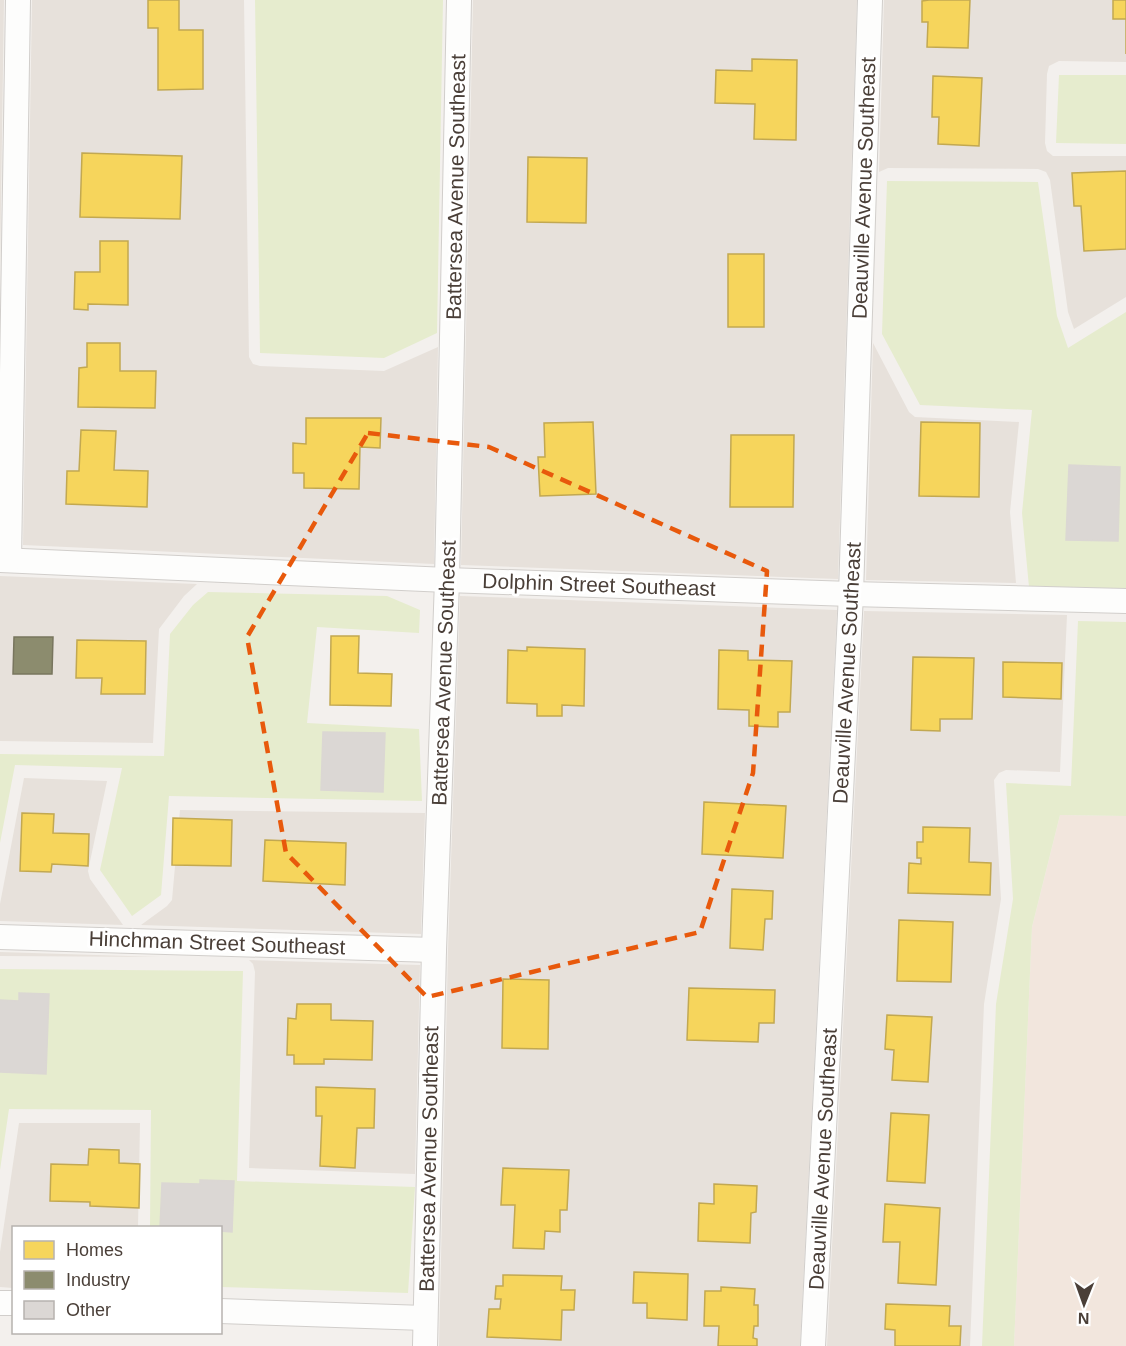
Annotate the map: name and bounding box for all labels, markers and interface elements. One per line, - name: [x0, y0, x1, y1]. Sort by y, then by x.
- street label: Battersea Avenue Southeast: [442, 54, 469, 320]
- street label: Deauville Avenue Southeast: [847, 56, 880, 319]
- street label: Battersea Avenue Southeast: [427, 540, 460, 806]
- street label: Deauville Avenue Southeast: [828, 541, 865, 805]
- street label: Dolphin Street Southeast: [482, 569, 716, 600]
- street label: Hinchman Street Southeast: [88, 927, 346, 958]
- street label: Battersea Avenue Southeast: [415, 1026, 442, 1292]
- street label: Deauville Avenue Southeast: [804, 1027, 841, 1291]
- legend: [12, 1226, 222, 1334]
- text: Homes: [66, 1240, 123, 1260]
- text: Industry: [66, 1270, 130, 1290]
- north arrow: [1054, 1274, 1114, 1334]
- text: Other: [66, 1300, 111, 1320]
- text: N: [1078, 1310, 1090, 1327]

